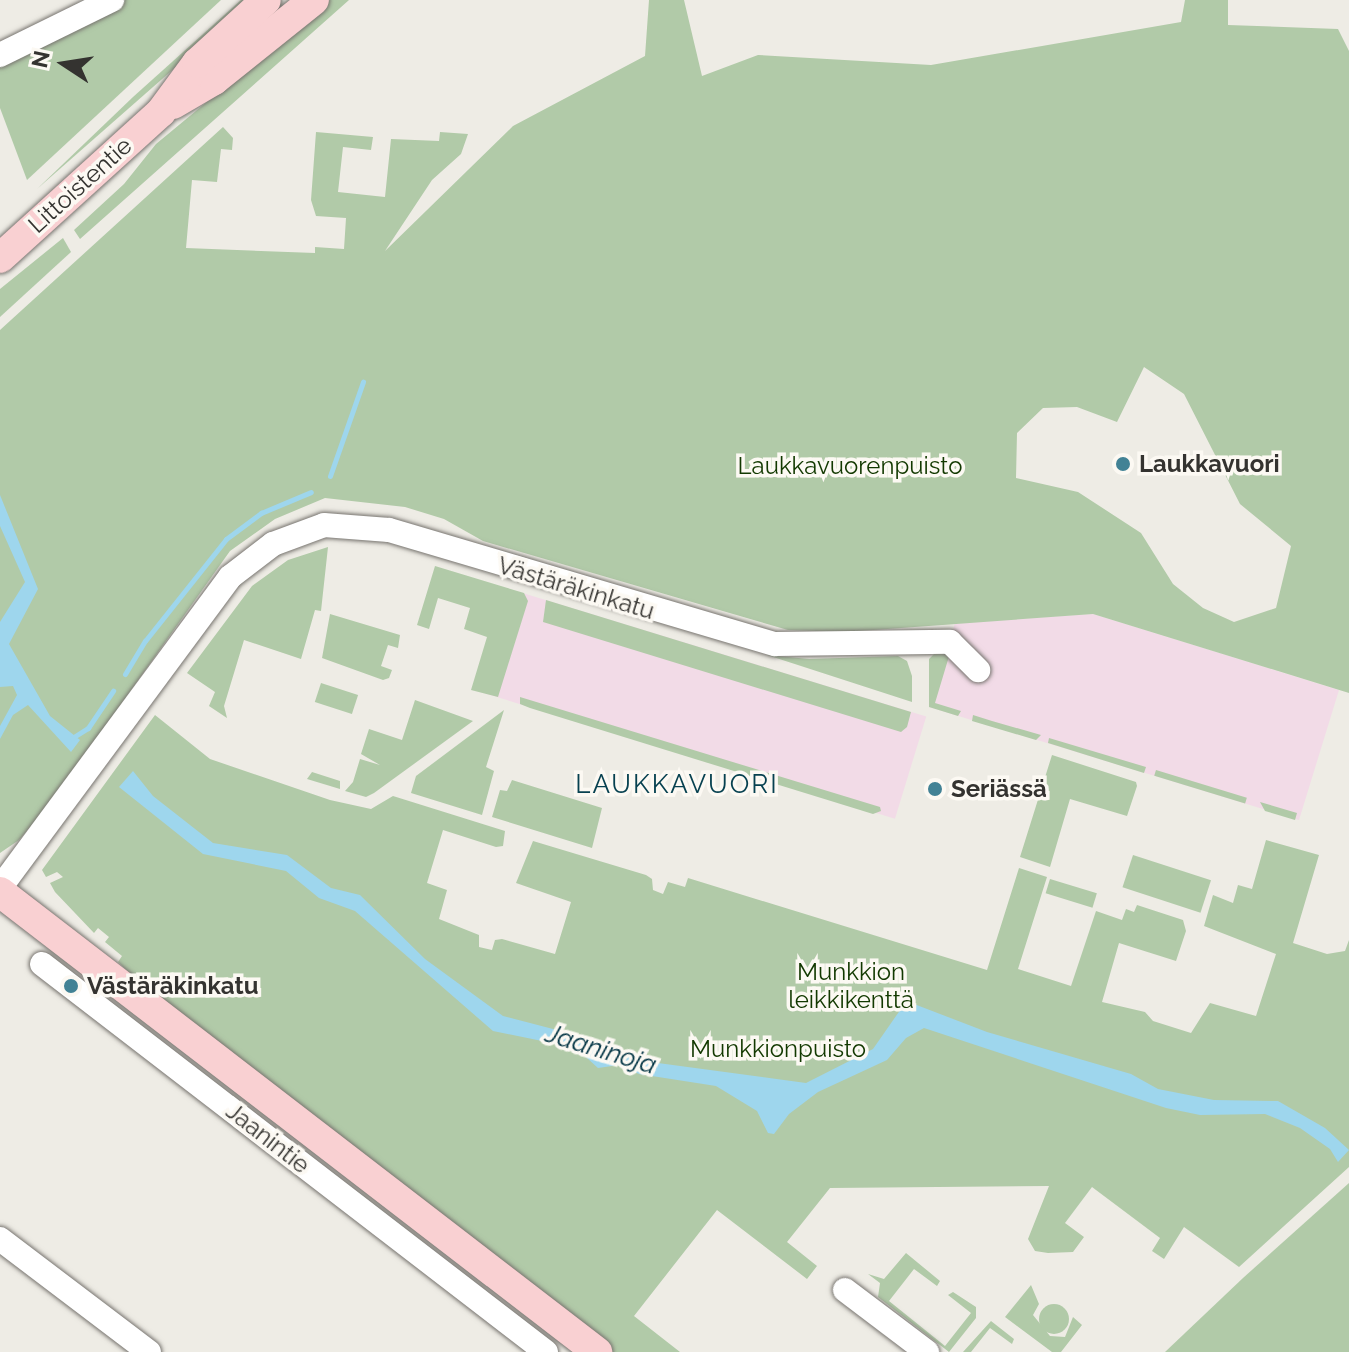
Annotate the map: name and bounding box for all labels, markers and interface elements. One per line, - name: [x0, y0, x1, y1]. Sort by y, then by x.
- north arrow: [24, 24, 104, 104]
- text: N: [26, 48, 55, 70]
- street label: Littoistentie: [22, 131, 138, 239]
- place label: Laukkavuori: [1139, 450, 1280, 478]
- park label: Laukkavuorenpuisto: [738, 452, 962, 480]
- marker: Laukkavuori: [1114, 455, 1132, 473]
- street label: Västäräkinkatu: [494, 551, 658, 625]
- district label: LAUKKAVUORI: [575, 769, 779, 801]
- place label: Seriässä: [951, 775, 1047, 803]
- marker: Seriässä: [926, 780, 944, 798]
- park label: Munkkion leikkikenttä: [788, 958, 914, 1014]
- place label: Västäräkinkatu: [87, 972, 259, 1000]
- marker: Västäräkinkatu: [62, 977, 80, 995]
- water label: Jaaninoja: [542, 1018, 660, 1082]
- park label: Munkkionpuisto: [690, 1035, 866, 1063]
- street label: Jaanintie: [221, 1096, 315, 1180]

